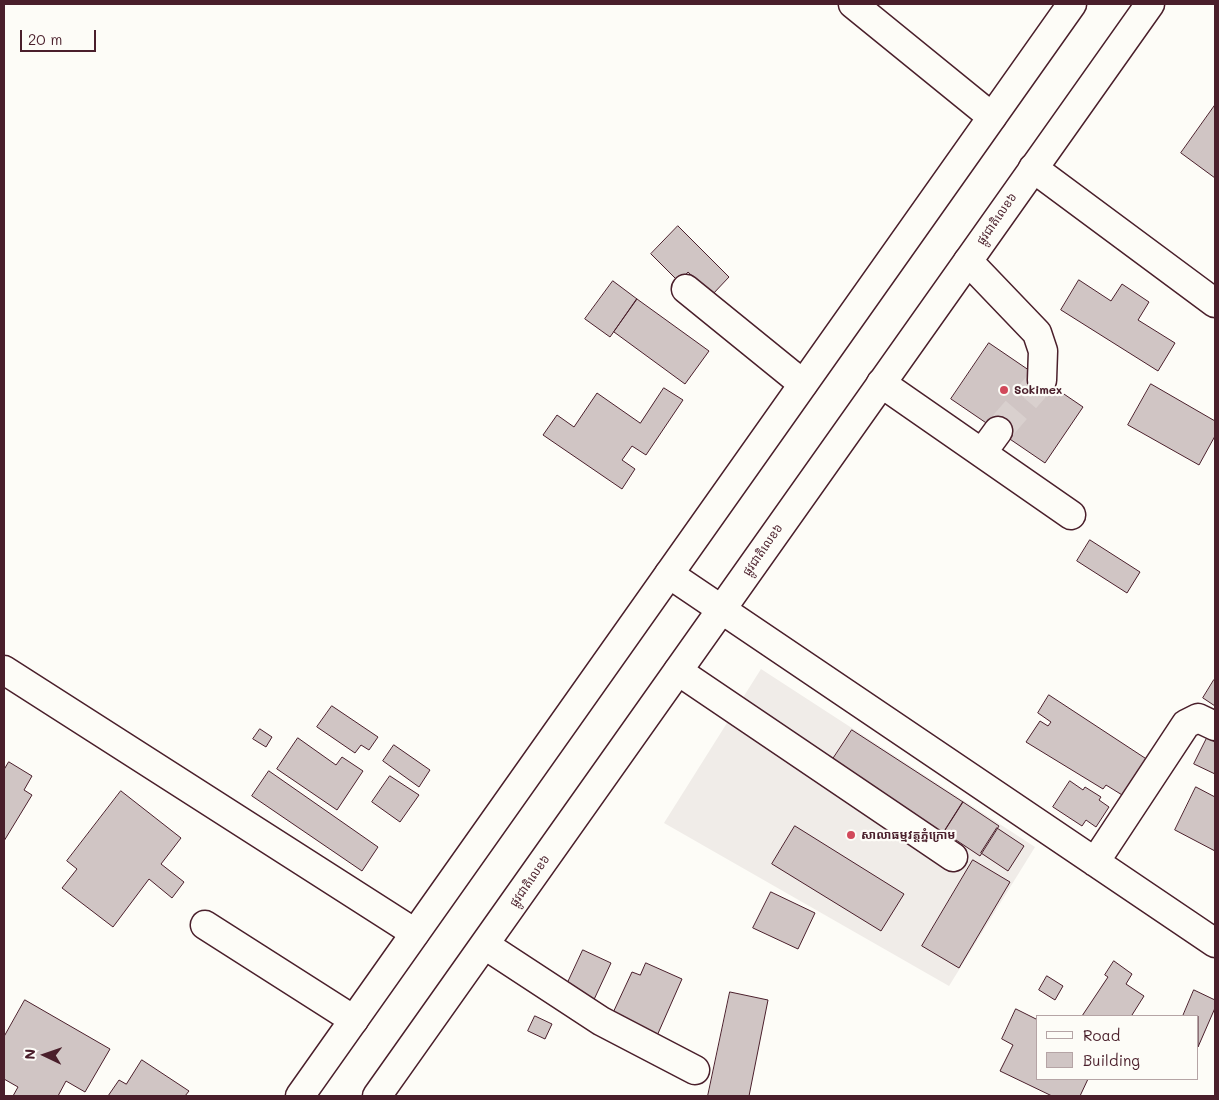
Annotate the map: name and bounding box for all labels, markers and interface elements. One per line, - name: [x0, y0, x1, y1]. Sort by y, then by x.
- scale bar: [22, 20, 99, 52]
- text: 20 m: [28, 29, 62, 49]
- street label: ផ្លូវជាតិលេខ៦: [974, 190, 1020, 248]
- place label: Sokimex: [1014, 383, 1062, 397]
- marker: Sokimex: [998, 384, 1010, 396]
- street label: ផ្លូវជាតិលេខ៦: [740, 521, 786, 579]
- place label: សាលាធម្មវត្តភ្នំក្រោម: [861, 828, 956, 842]
- marker: សាលាធម្មវត្តភ្នំក្រោម: [845, 829, 857, 841]
- street label: ផ្លូវជាតិលេខ៦: [507, 852, 553, 910]
- legend: [1036, 1015, 1199, 1080]
- text: Road: [1083, 1025, 1120, 1045]
- north arrow: [20, 1030, 70, 1080]
- text: N: [20, 1048, 39, 1060]
- text: Building: [1083, 1050, 1140, 1070]

